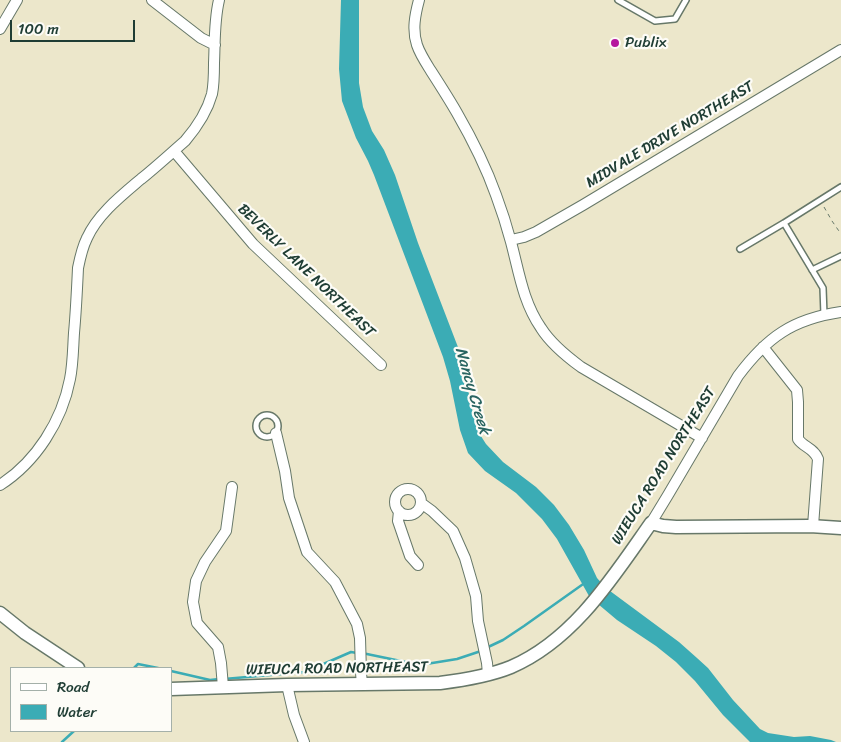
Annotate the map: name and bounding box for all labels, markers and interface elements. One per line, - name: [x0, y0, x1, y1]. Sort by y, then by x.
- scale bar: [12, 10, 138, 42]
- text: 100 m: [18, 16, 59, 42]
- place label: Publix: [625, 34, 666, 52]
- marker: Publix: [609, 37, 621, 49]
- street label: MIDVALE DRIVE NORTHEAST: [583, 78, 757, 192]
- street label: BEVERLY LANE NORTHEAST: [234, 201, 378, 341]
- water label: Nancy Creek: [450, 345, 494, 437]
- street label: WIEUCA ROAD NORTHEAST: [608, 384, 720, 548]
- street label: WIEUCA ROAD NORTHEAST: [246, 658, 428, 680]
- legend: [10, 667, 172, 732]
- text: Road: [57, 674, 89, 700]
- text: Water: [57, 699, 97, 725]

